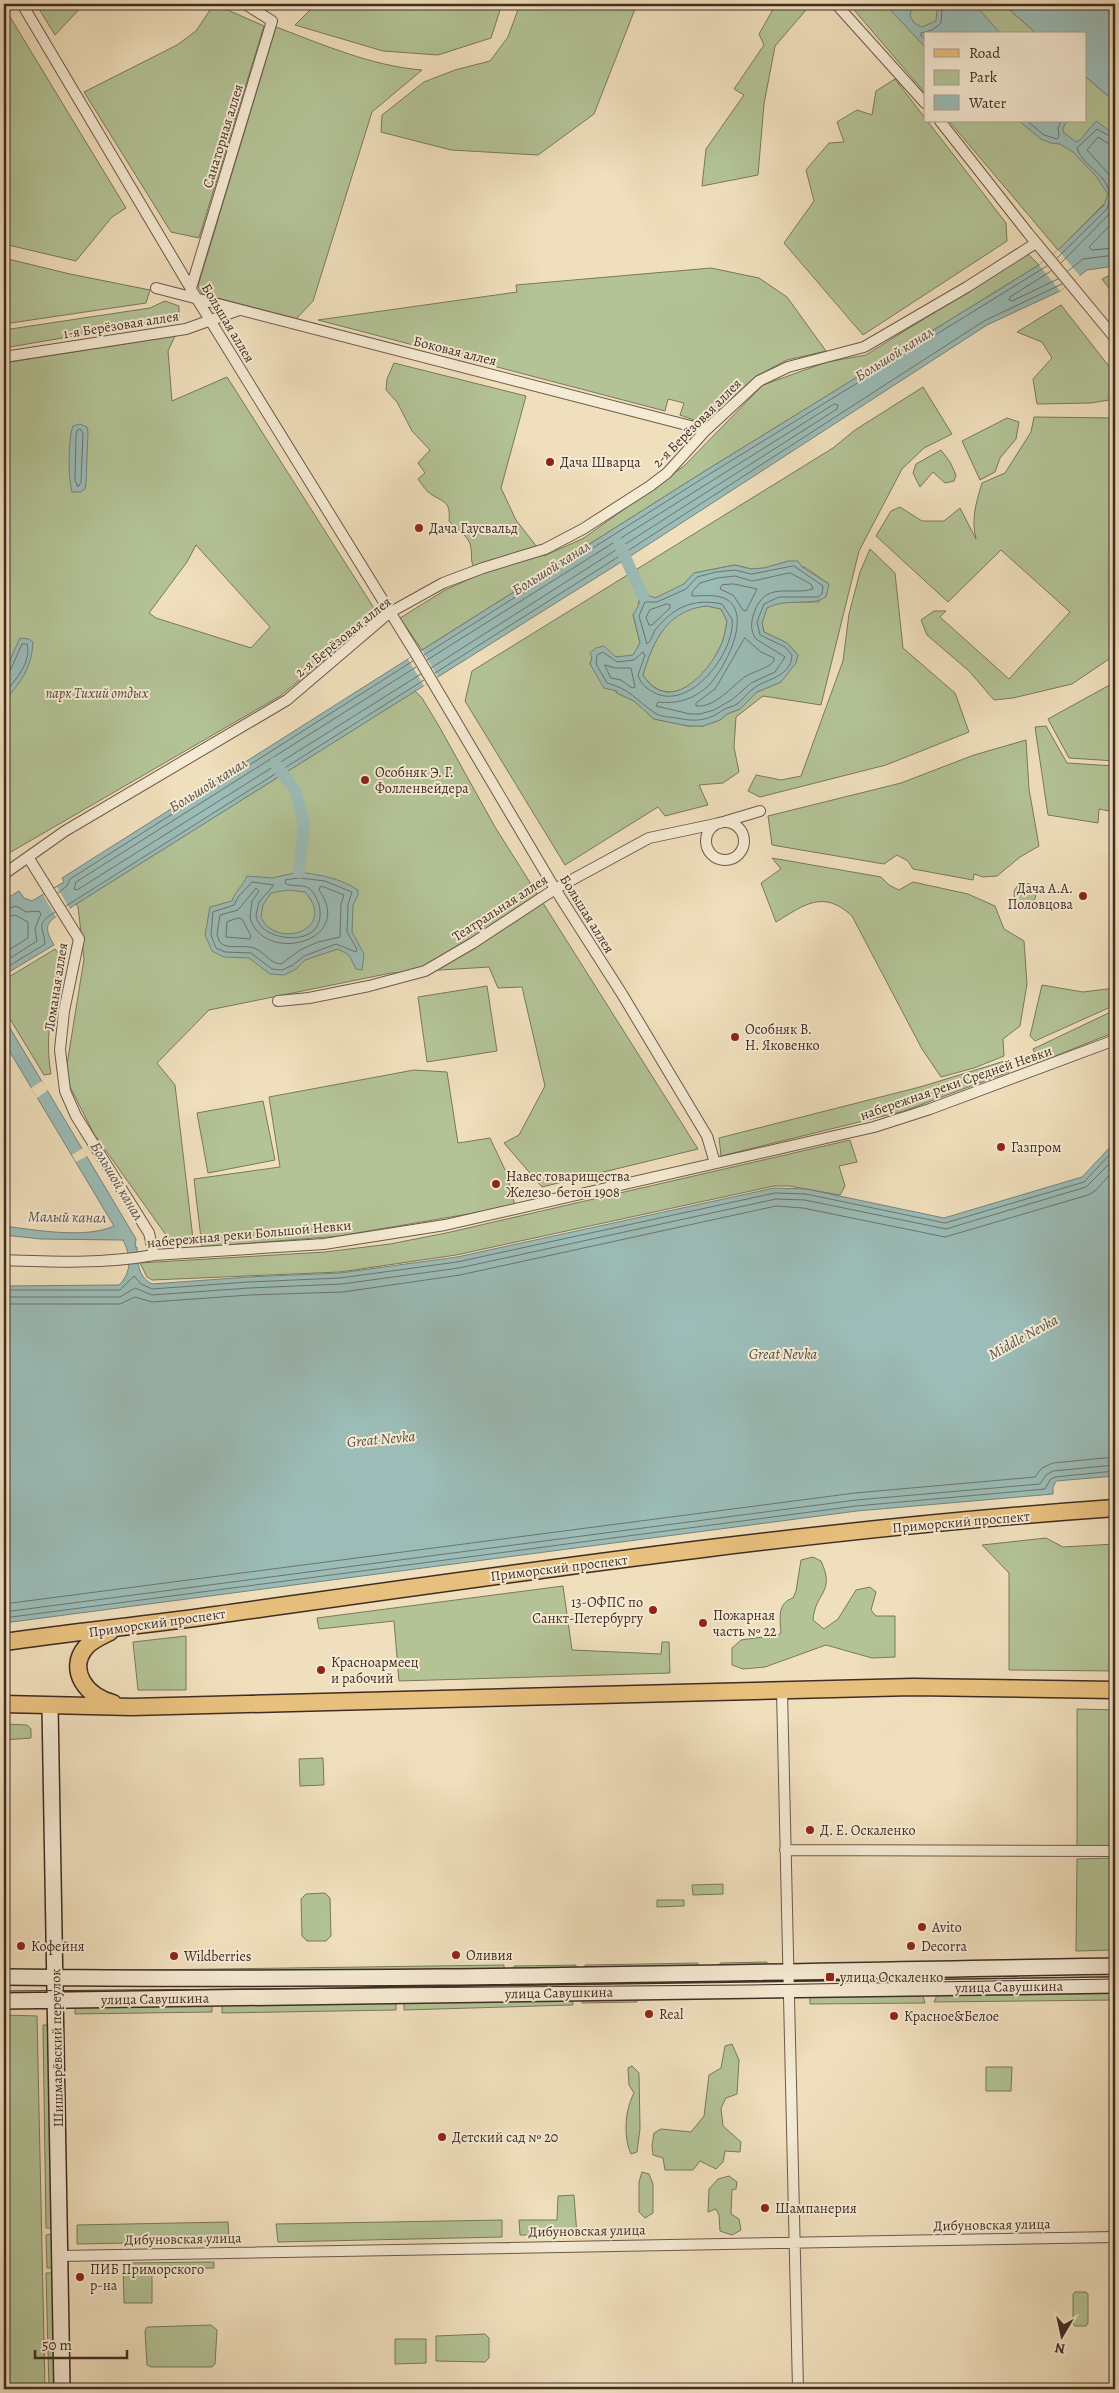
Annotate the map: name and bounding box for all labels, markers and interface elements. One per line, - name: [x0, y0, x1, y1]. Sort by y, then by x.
- legend: [924, 32, 1086, 122]
- text: Road: [969, 43, 1001, 63]
- text: Park: [969, 67, 998, 87]
- street label: Санаторная аллея: [198, 81, 248, 190]
- text: Water: [968, 93, 1006, 113]
- street label: Большая аллея: [197, 280, 259, 366]
- street label: 1-я Берёзовая аллея: [62, 306, 180, 344]
- water label: Большой канал: [851, 322, 937, 386]
- street label: Боковая аллея: [411, 331, 499, 371]
- street label: 2-я Берёзовая аллея: [648, 374, 746, 472]
- place label: Дача Шварца: [560, 453, 641, 472]
- marker: Дача Шварца: [544, 456, 556, 468]
- place label: Дача Гаусвальд: [429, 519, 518, 538]
- marker: Дача Гаусвальд: [413, 522, 425, 534]
- water label: Большой канал: [508, 536, 594, 600]
- street label: 2-я Берёзовая аллея: [291, 592, 395, 682]
- park label: парк Тихий отдых: [45, 684, 149, 703]
- water label: Большой канал: [165, 753, 251, 817]
- place label: Особняк Э. Г. Фолленвейдера: [375, 763, 469, 798]
- marker: Особняк Э. Г. Фолленвейдера: [359, 774, 371, 786]
- street label: Театральная аллея: [449, 870, 552, 946]
- street label: Большая аллея: [555, 871, 619, 957]
- place label: Дача А.А. Половцова: [1008, 879, 1074, 914]
- marker: Дача А.А. Половцова: [1077, 890, 1089, 902]
- street label: Ломаная аллея: [40, 941, 72, 1032]
- place label: Особняк В. Н. Яковенко: [745, 1020, 820, 1055]
- marker: Особняк В. Н. Яковенко: [729, 1031, 741, 1043]
- street label: набережная реки Средней Невки: [857, 1041, 1055, 1125]
- water label: Большой канал: [86, 1138, 148, 1224]
- place label: Газпром: [1011, 1138, 1061, 1157]
- marker: Газпром: [995, 1141, 1007, 1153]
- place label: Навес товарищества Железо-бетон 1908: [506, 1167, 630, 1202]
- marker: Навес товарищества Железо-бетон 1908: [490, 1178, 502, 1190]
- water label: Малый канал: [28, 1206, 106, 1228]
- street label: набережная реки Большой Невки: [146, 1216, 352, 1252]
- water label: Middle Nevka: [985, 1310, 1061, 1364]
- water label: Great Nevka: [749, 1344, 817, 1364]
- water label: Great Nevka: [346, 1426, 416, 1452]
- street label: Приморский проспект: [891, 1507, 1031, 1537]
- street label: Приморский проспект: [489, 1550, 629, 1586]
- place label: 13-ОФПС по Санкт-Петербургу: [532, 1593, 644, 1628]
- street label: Приморский проспект: [87, 1604, 227, 1642]
- marker: 13-ОФПС по Санкт-Петербургу: [647, 1604, 659, 1616]
- place label: Пожарная часть № 22: [713, 1606, 777, 1641]
- marker: Пожарная часть № 22: [697, 1617, 709, 1629]
- place label: Красноармеец и рабочий: [331, 1653, 419, 1688]
- marker: Красноармеец и рабочий: [315, 1664, 327, 1676]
- place label: Д. Е. Оскаленко: [820, 1821, 916, 1840]
- marker: Д. Е. Оскаленко: [804, 1824, 816, 1836]
- place label: Avito: [931, 1918, 962, 1937]
- marker: Avito: [916, 1921, 928, 1933]
- place label: Кофейня: [31, 1937, 85, 1956]
- place label: Decorra: [921, 1937, 967, 1956]
- marker: Кофейня: [15, 1940, 27, 1952]
- marker: Decorra: [905, 1940, 917, 1952]
- place label: Оливия: [466, 1946, 513, 1965]
- place label: Wildberries: [183, 1947, 251, 1966]
- marker: Оливия: [450, 1949, 462, 1961]
- marker: Wildberries: [168, 1950, 180, 1962]
- street label: Шишмарёвский переулок: [46, 1968, 68, 2128]
- place label: улица Оскаленко: [839, 1968, 943, 1987]
- marker: улица Оскаленко: [824, 1971, 836, 1983]
- street label: улица Савушкина: [954, 1977, 1064, 1997]
- street label: улица Савушкина: [504, 1983, 614, 2003]
- street label: улица Савушкина: [100, 1989, 210, 2009]
- place label: Real: [659, 2005, 684, 2024]
- place label: Красное&Белое: [904, 2007, 999, 2026]
- marker: Real: [643, 2008, 655, 2020]
- marker: Красное&Белое: [888, 2010, 900, 2022]
- place label: Детский сад № 20: [452, 2128, 558, 2147]
- marker: Детский сад № 20: [436, 2131, 448, 2143]
- place label: Шампанерия: [775, 2199, 857, 2218]
- marker: Шампанерия: [759, 2202, 771, 2214]
- street label: Дибуновская улица: [933, 2214, 1051, 2236]
- street label: Дибуновская улица: [528, 2220, 646, 2242]
- street label: Дибуновская улица: [124, 2228, 242, 2250]
- place label: ПИБ Приморского р-на: [90, 2260, 204, 2295]
- marker: ПИБ Приморского р-на: [74, 2271, 86, 2283]
- north arrow: [1036, 2310, 1086, 2360]
- scale bar: [35, 2328, 128, 2360]
- text: 50 m: [42, 2335, 72, 2355]
- text: N: [1054, 2338, 1067, 2359]

